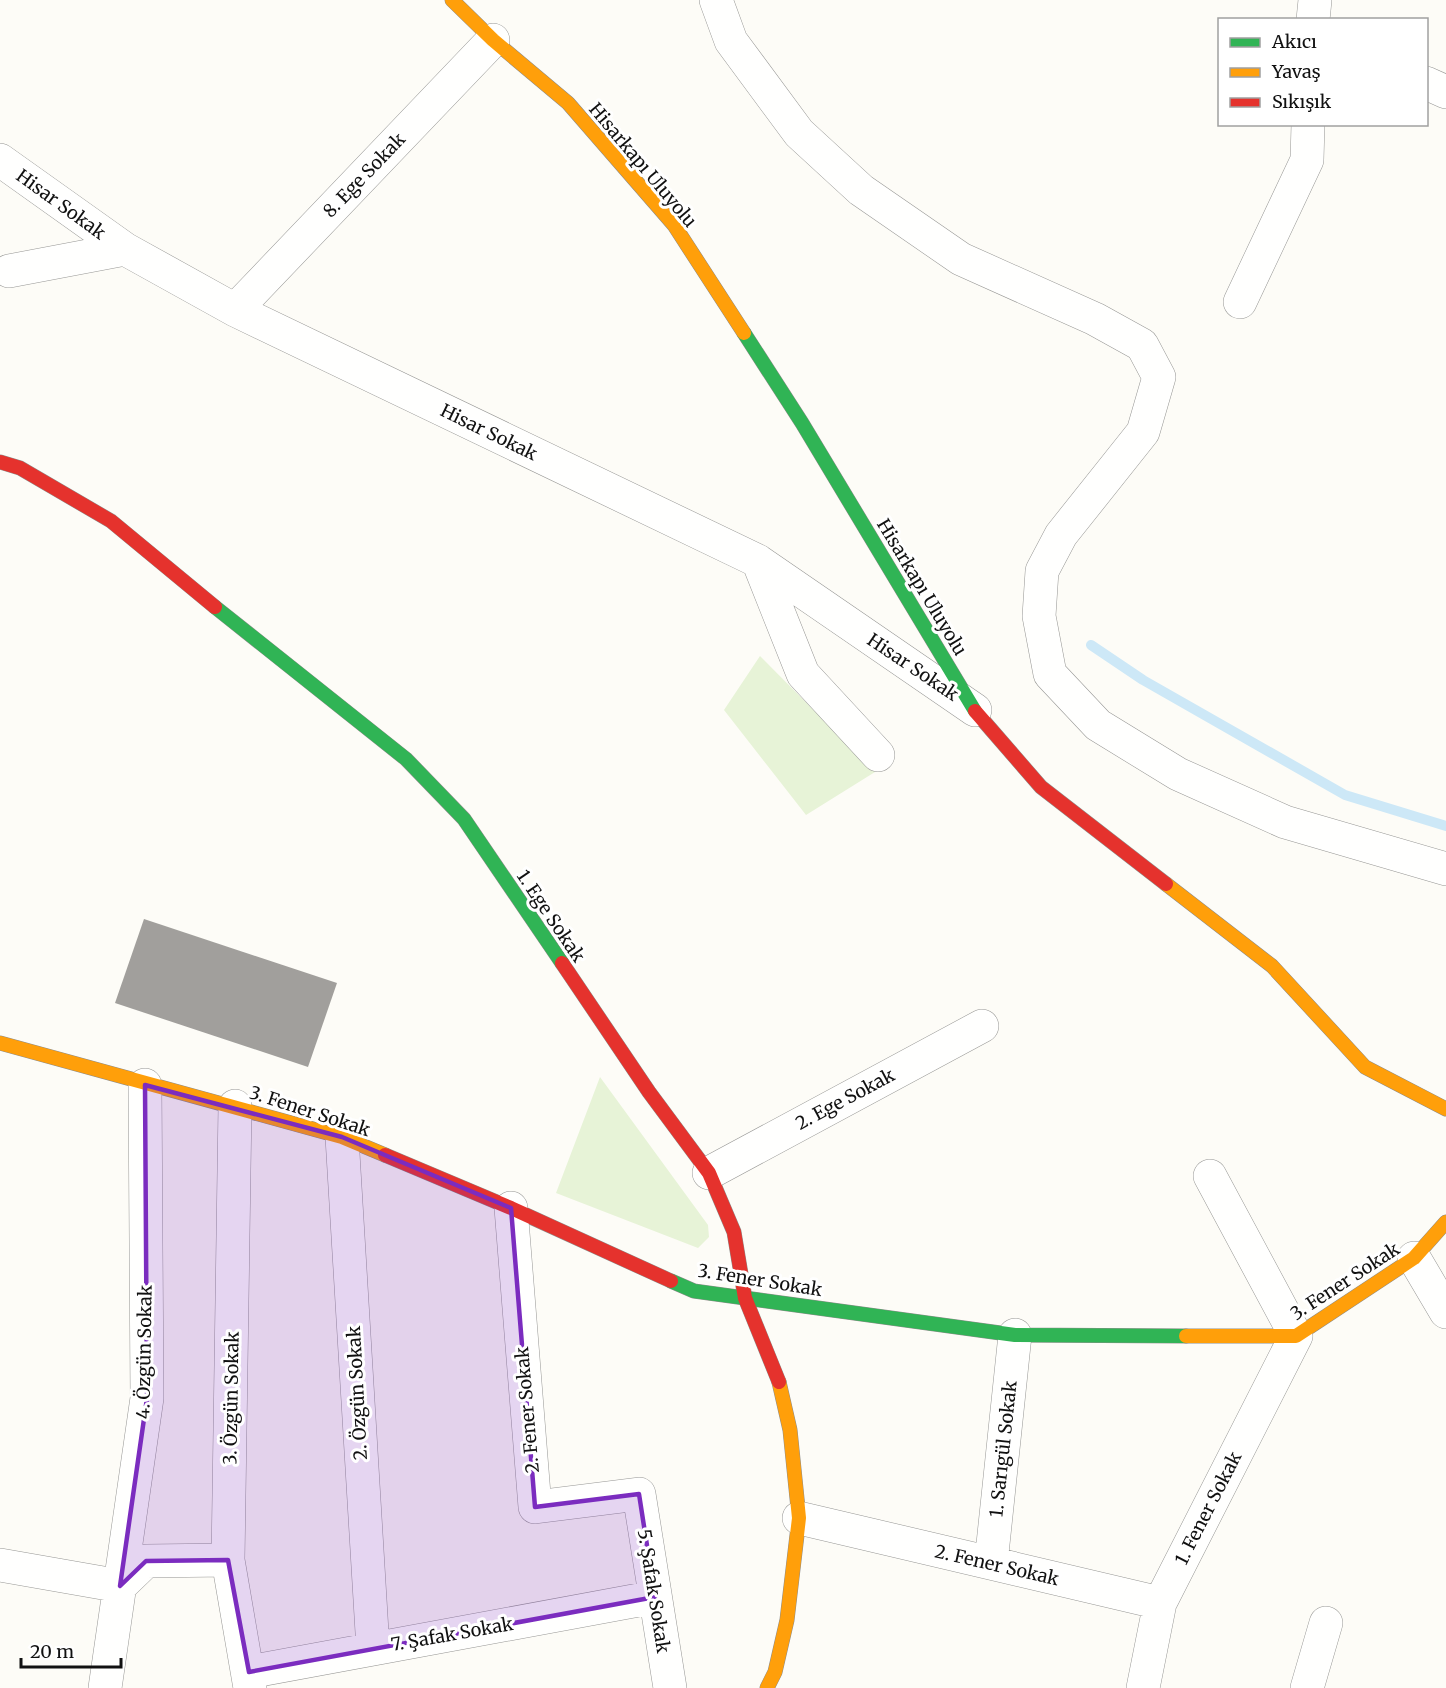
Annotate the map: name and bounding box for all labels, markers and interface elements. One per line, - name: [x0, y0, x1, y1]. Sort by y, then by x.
- legend: [1218, 18, 1428, 126]
- text: Akıcı: [1271, 30, 1317, 53]
- text: Yavaş: [1271, 60, 1321, 83]
- text: Sıkışık: [1272, 90, 1332, 113]
- street label: Hisarkapı Uluyolu: [584, 98, 702, 232]
- street label: 8. Ege Sokak: [318, 127, 410, 222]
- street label: Hisar Sokak: [12, 164, 111, 245]
- street label: Hisar Sokak: [437, 399, 542, 466]
- street label: Hisarkapı Uluyolu: [872, 514, 972, 660]
- street label: Hisar Sokak: [863, 628, 963, 706]
- street label: 1. Ege Sokak: [512, 866, 591, 967]
- street label: 2. Ege Sokak: [792, 1063, 899, 1135]
- street label: 3. Fener Sokak: [247, 1081, 374, 1142]
- street label: 3. Fener Sokak: [1286, 1237, 1404, 1325]
- street label: 3. Fener Sokak: [696, 1259, 824, 1301]
- street label: 4. Özgün Sokak: [131, 1284, 157, 1419]
- street label: 2. Özgün Sokak: [342, 1325, 372, 1461]
- street label: 3. Özgün Sokak: [218, 1331, 244, 1465]
- street label: 2. Fener Sokak: [510, 1345, 544, 1474]
- street label: 1. Sarıgül Sokak: [984, 1379, 1022, 1518]
- street label: 1. Fener Sokak: [1170, 1447, 1247, 1568]
- street label: 5. Şafak Sokak: [633, 1528, 675, 1655]
- street label: 2. Fener Sokak: [933, 1540, 1062, 1591]
- street label: 7. Şafak Sokak: [389, 1612, 515, 1656]
- scale bar: [21, 1631, 122, 1669]
- text: 20 m: [30, 1640, 74, 1663]

